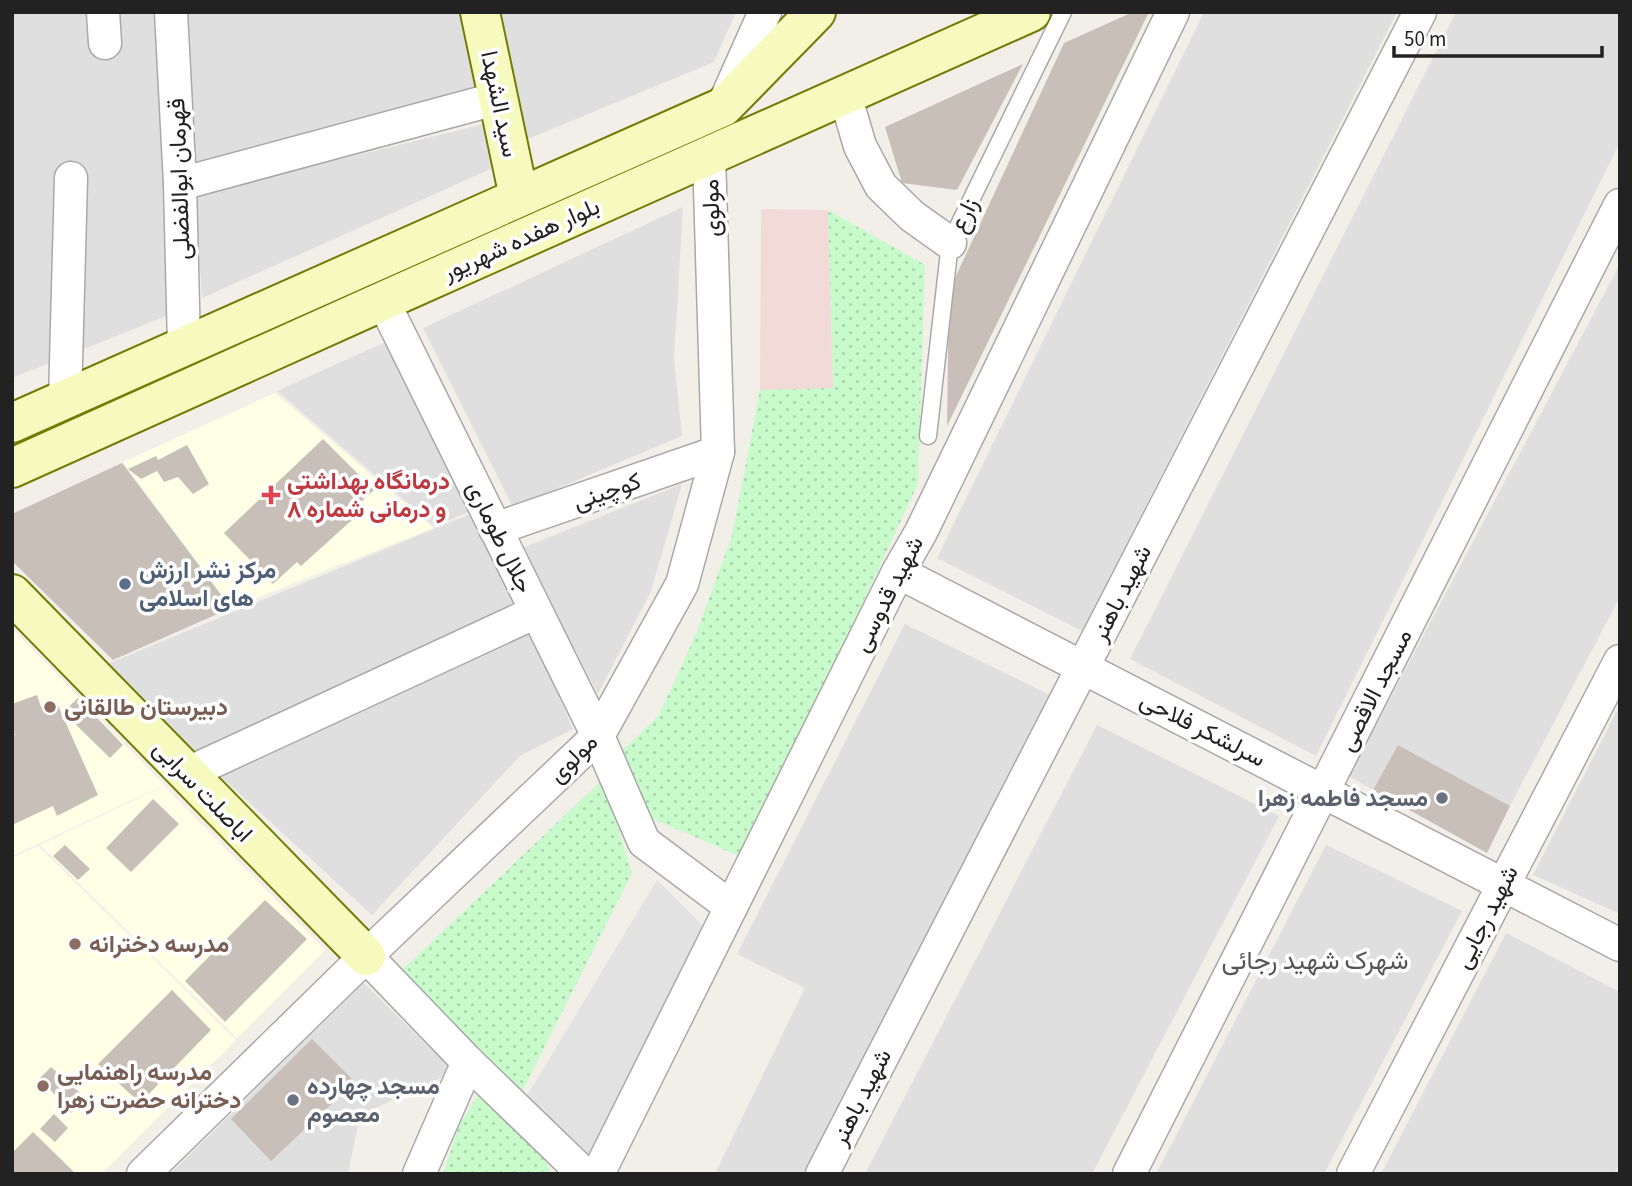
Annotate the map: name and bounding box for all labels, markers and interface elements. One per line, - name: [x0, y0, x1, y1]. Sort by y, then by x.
- scale bar: [1394, 14, 1602, 58]
- text: 50 m: [1404, 24, 1446, 54]
- street label: سید الشهدا: [471, 48, 528, 161]
- street label: قهرمان ابوالفضلی: [159, 97, 200, 261]
- street label: مولوی: [693, 178, 730, 238]
- street label: بلوار هفده شهریور: [436, 189, 606, 290]
- street label: زارع: [941, 192, 988, 239]
- place label: درمانگاه بهداشتی و درمانی شماره ۸: [287, 464, 450, 527]
- street label: کوچینی: [568, 464, 646, 519]
- street label: جلال طوماری: [457, 475, 542, 599]
- marker: درمانگاه بهداشتی و درمانی شماره ۸: [261, 485, 281, 505]
- street label: شهید قدوسی: [844, 530, 933, 658]
- street label: شهید باهنر: [1082, 539, 1161, 649]
- place label: مرکز نشر ارزش های اسلامی: [139, 553, 276, 616]
- marker: مرکز نشر ارزش های اسلامی: [117, 576, 133, 592]
- street label: مسجد الاقصی: [1330, 623, 1421, 758]
- street label: سرلشکر فلاحی: [1134, 683, 1272, 776]
- place label: دبیرستان طالقانی: [64, 690, 228, 725]
- marker: دبیرستان طالقانی: [42, 699, 58, 715]
- street label: مولوی: [540, 725, 606, 791]
- street label: اباصلت سرابی: [145, 732, 261, 851]
- place label: مسجد فاطمه زهرا: [1258, 781, 1428, 816]
- marker: مسجد فاطمه زهرا: [1434, 790, 1450, 806]
- street label: شهید رجایی: [1445, 859, 1528, 975]
- place label: مدرسه دخترانه: [89, 927, 229, 962]
- marker: مدرسه دخترانه: [67, 936, 83, 952]
- district label: شهرک شهید رجائی: [1222, 942, 1408, 979]
- street label: شهید باهنر: [822, 1043, 901, 1153]
- place label: مدرسه راهنمایی دخترانه حضرت زهرا: [57, 1055, 241, 1118]
- place label: مسجد چهارده معصوم: [307, 1069, 440, 1132]
- marker: مدرسه راهنمایی دخترانه حضرت زهرا: [35, 1078, 51, 1094]
- marker: مسجد چهارده معصوم: [285, 1092, 301, 1108]

